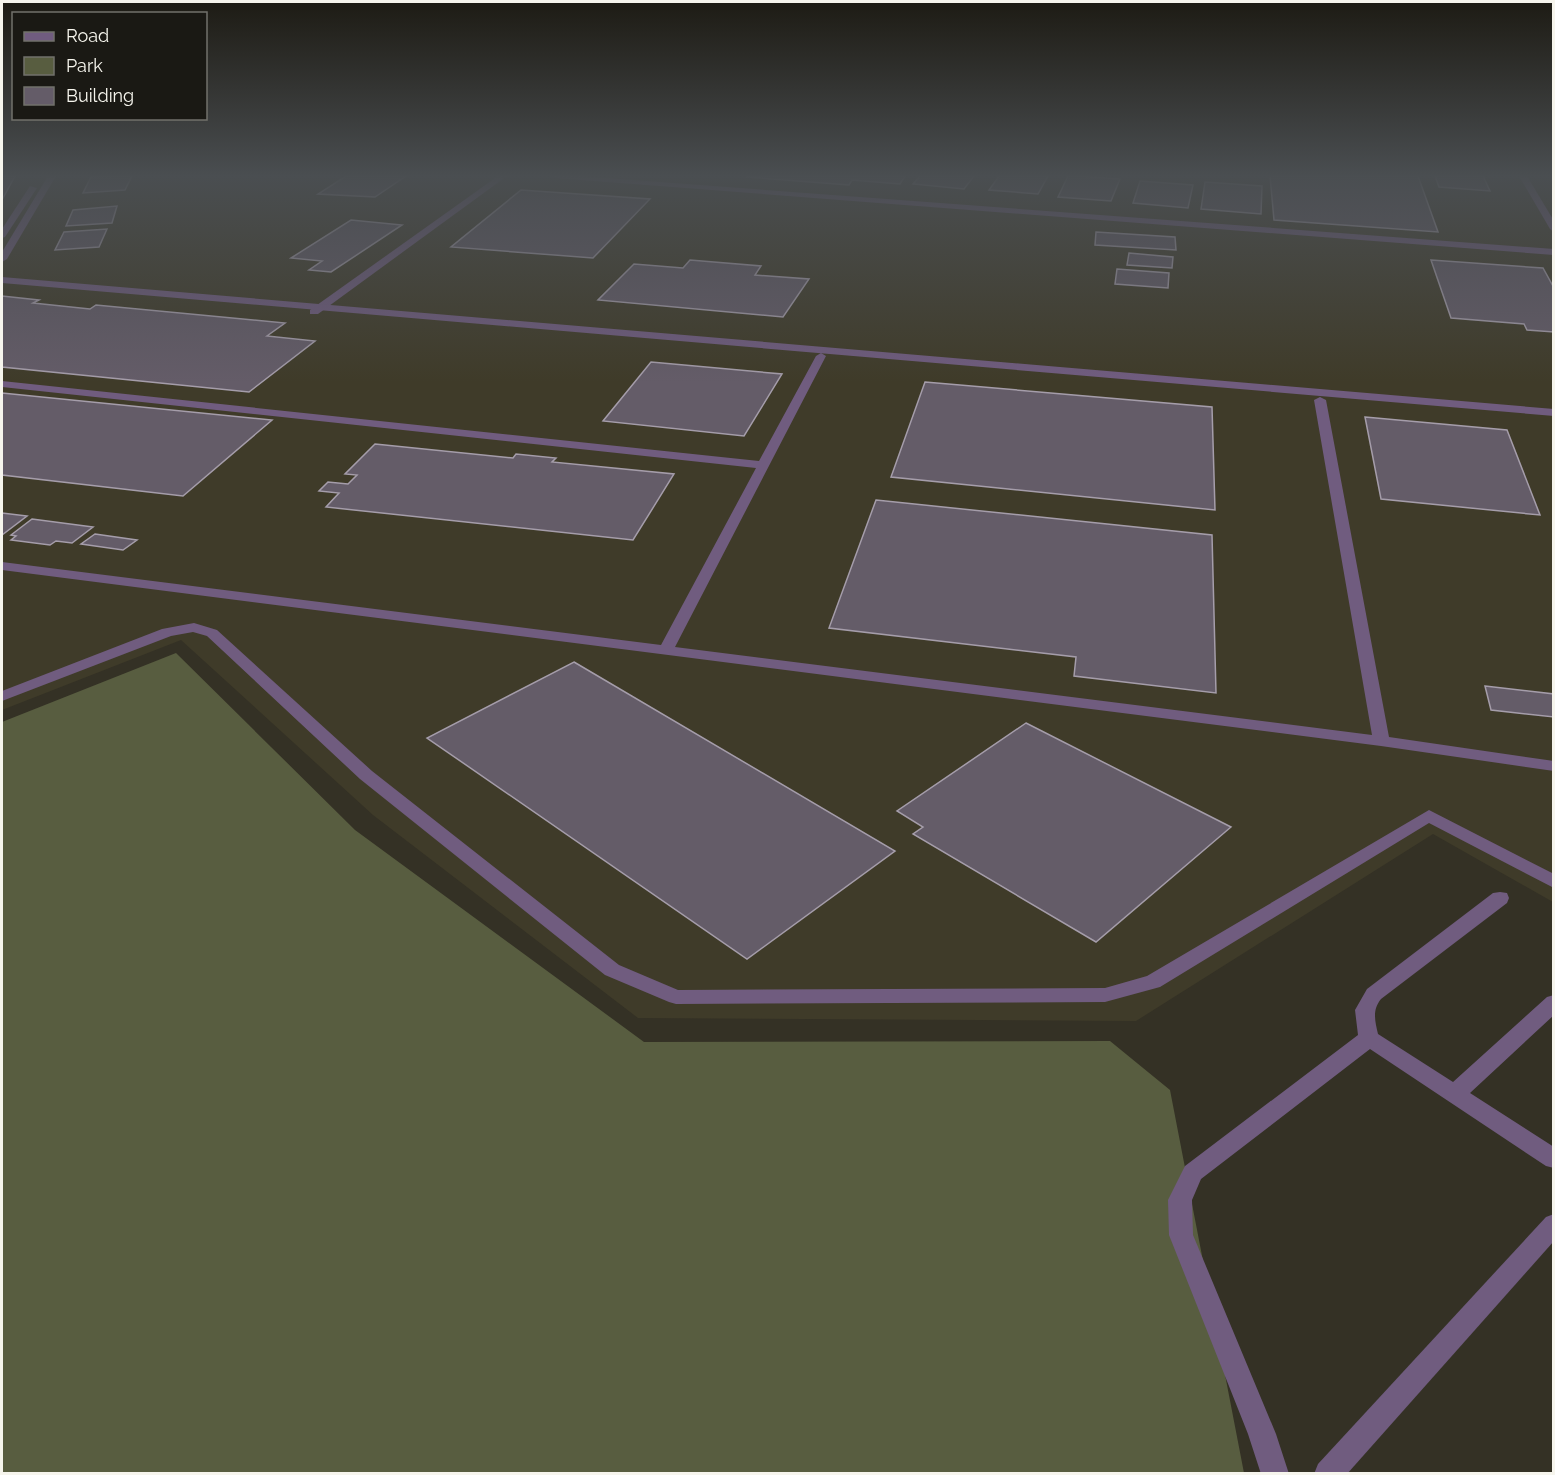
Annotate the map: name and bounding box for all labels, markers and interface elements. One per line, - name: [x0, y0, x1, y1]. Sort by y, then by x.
- legend: [12, 12, 207, 120]
- text: Road: [66, 25, 109, 46]
- text: Park: [66, 55, 103, 76]
- text: Building: [66, 85, 134, 106]

